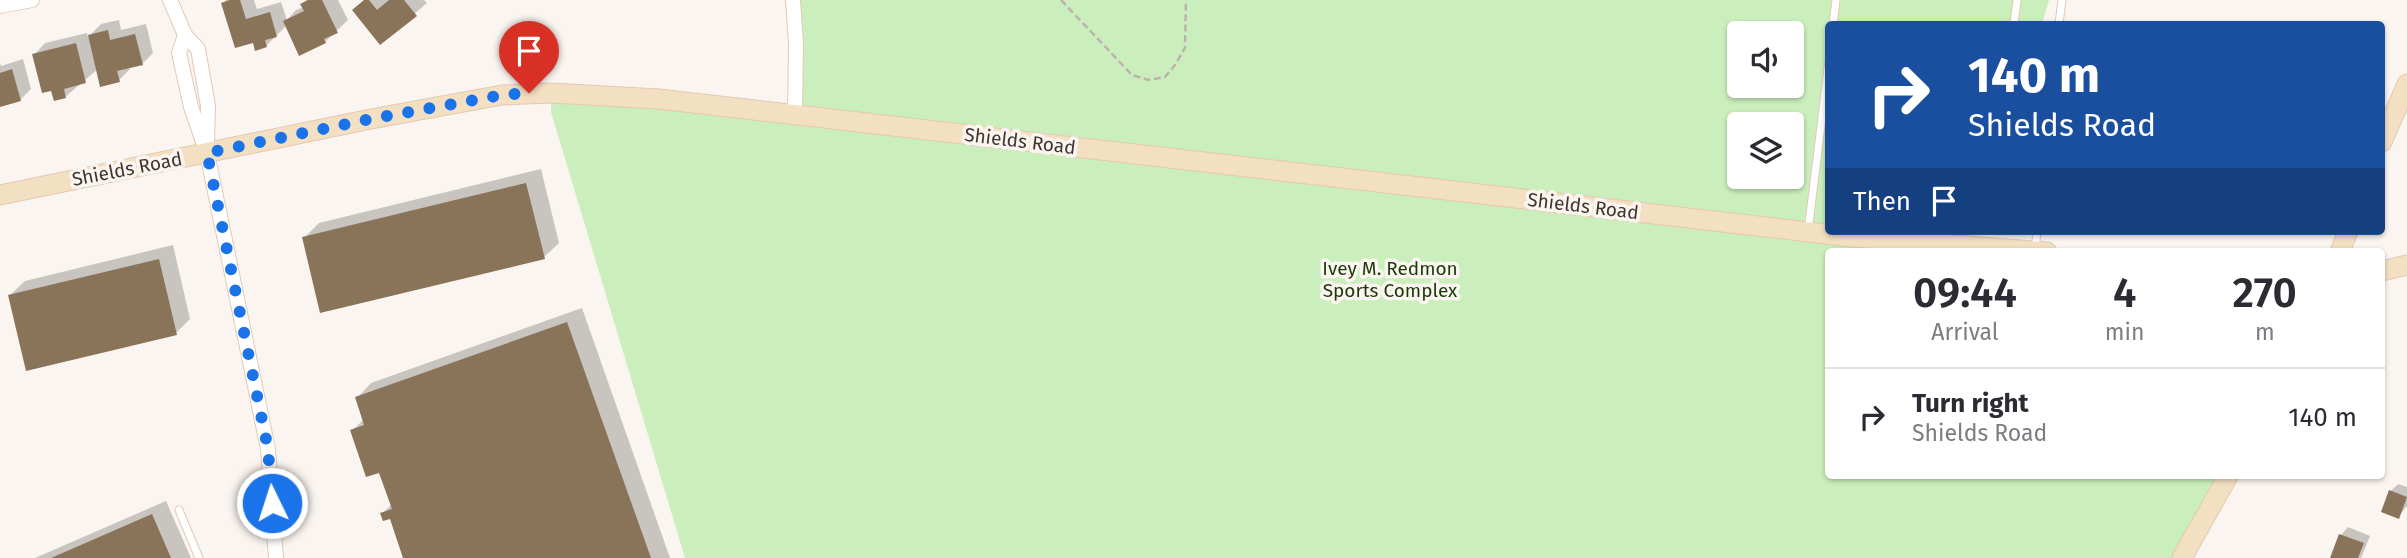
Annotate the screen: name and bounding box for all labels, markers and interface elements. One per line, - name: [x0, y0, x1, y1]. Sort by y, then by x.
- pin: [499, 21, 559, 93]
- map controls: [1727, 21, 1804, 189]
- button: sound: [1727, 21, 1804, 98]
- icon: arrive: [510, 32, 548, 70]
- text: 140 m: [1968, 46, 2100, 105]
- icon: right: [1853, 49, 1944, 140]
- text: Shields Road: [1968, 106, 2156, 144]
- button: layers: [1727, 112, 1804, 189]
- street label: Shields Road: [963, 123, 1077, 159]
- street label: Shields Road: [70, 147, 184, 191]
- icon: arrive: [1925, 182, 1963, 220]
- text: Then: [1853, 186, 1911, 217]
- street label: Shields Road: [1526, 188, 1640, 224]
- park label: Ivey M. Redmon Sports Complex: [1322, 257, 1458, 302]
- text: 09:44: [1913, 268, 2017, 318]
- text: 4: [2113, 268, 2136, 318]
- text: 270: [2233, 268, 2297, 318]
- text: Arrival: [1931, 318, 1999, 346]
- text: min: [2105, 318, 2145, 346]
- text: m: [2255, 318, 2275, 346]
- text: Turn right: [1912, 388, 2029, 419]
- icon: right: [1853, 398, 1891, 436]
- text: 140 m: [2288, 402, 2357, 433]
- text: Shields Road: [1912, 419, 2047, 447]
- position arrow: [235, 466, 309, 540]

